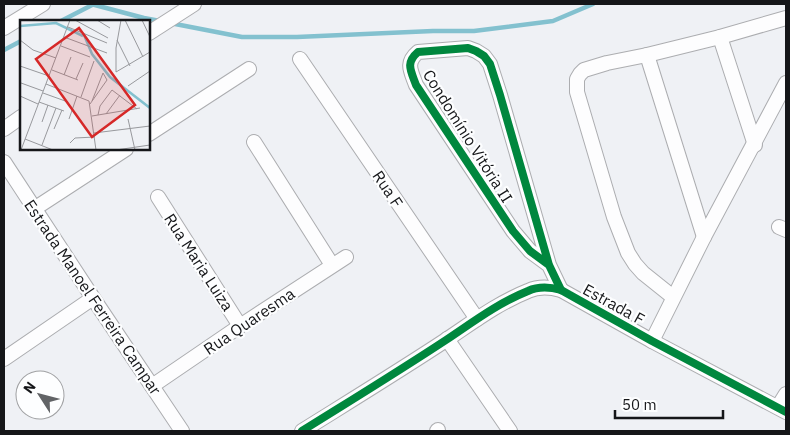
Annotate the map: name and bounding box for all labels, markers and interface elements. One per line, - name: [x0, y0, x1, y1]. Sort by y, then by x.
- inset map: [20, 20, 150, 150]
- street label: Condomínio Vitória II: [419, 66, 517, 206]
- street label: Rua F: [368, 167, 408, 211]
- street label: Estrada Manoel Ferreira Campar: [20, 196, 166, 398]
- street label: Rua Maria Luiza: [160, 209, 238, 315]
- street label: Estrada F: [580, 279, 648, 329]
- street label: Rua Quaresma: [200, 283, 299, 359]
- north arrow: [15, 370, 65, 420]
- text: N: [19, 378, 40, 397]
- scale bar: [615, 388, 722, 420]
- text: 50 m: [622, 395, 657, 414]

